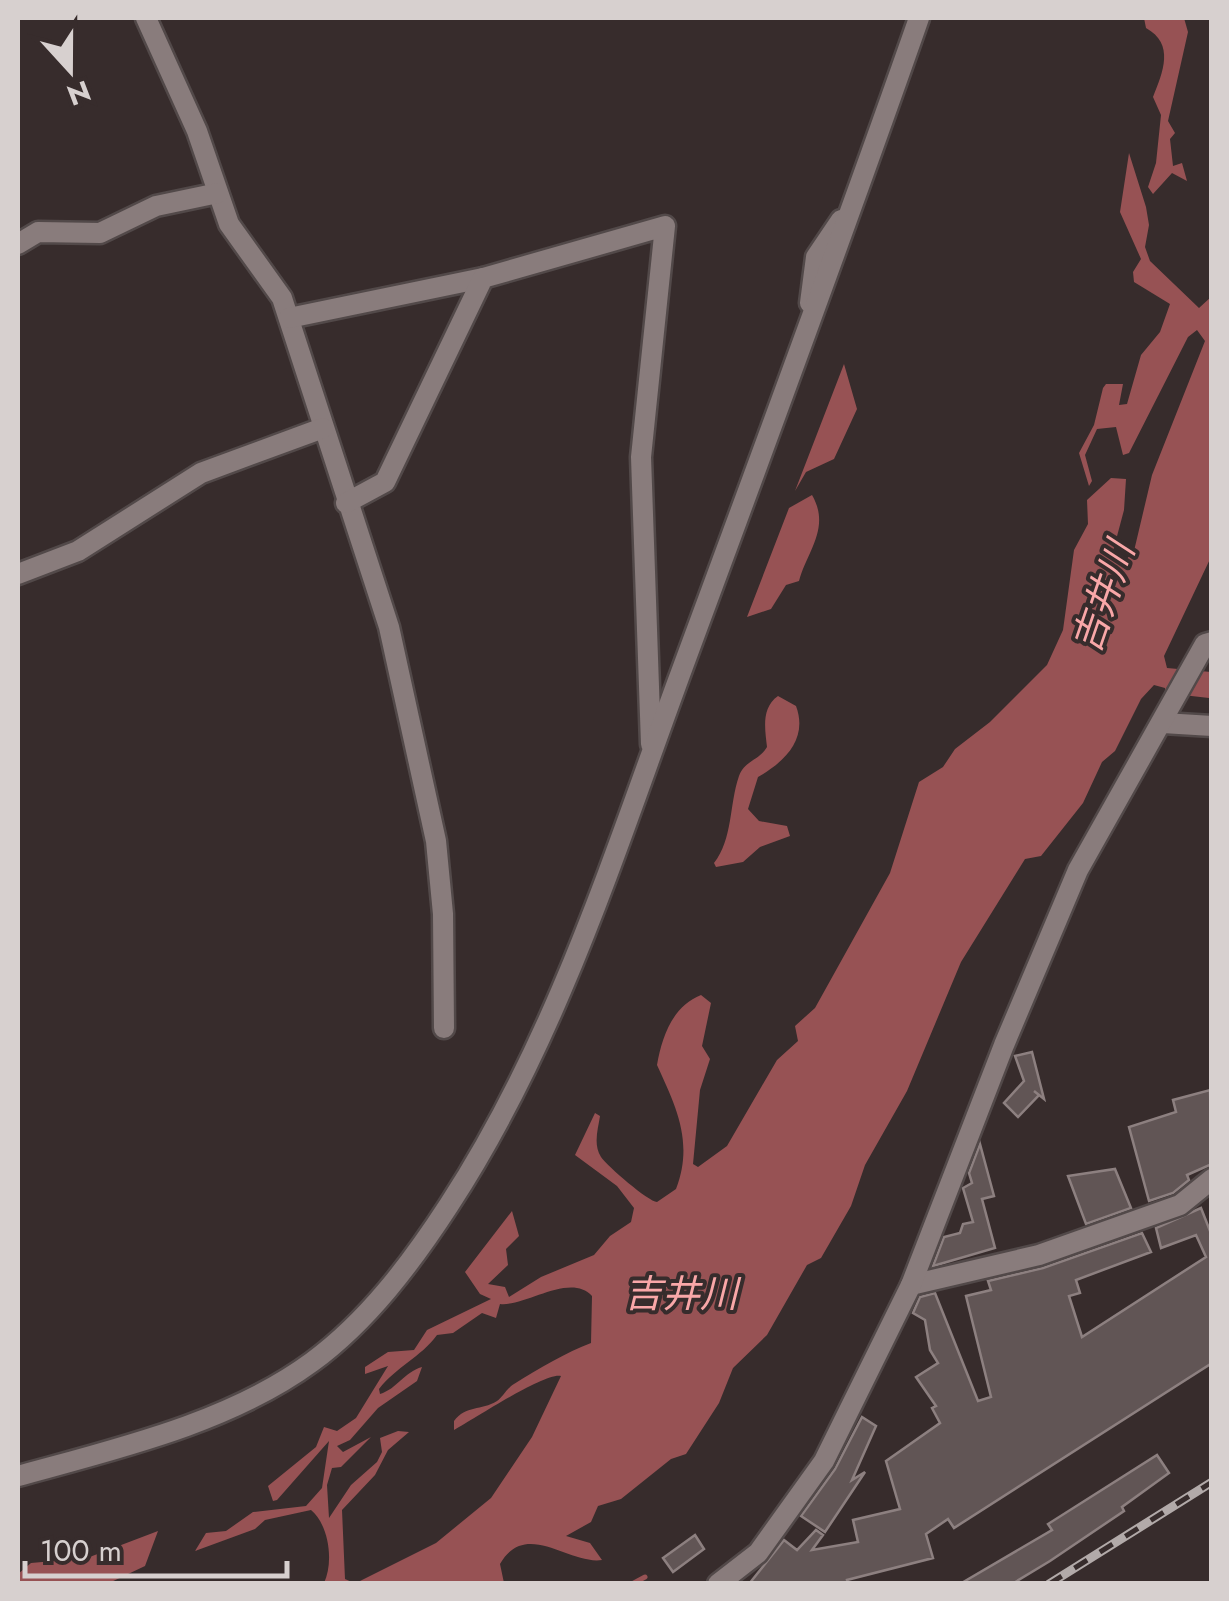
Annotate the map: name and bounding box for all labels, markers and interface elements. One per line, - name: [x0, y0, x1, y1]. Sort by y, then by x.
- north arrow: [20, 20, 120, 120]
- text: N: [61, 70, 97, 116]
- water label: 吉井川: [1058, 530, 1149, 660]
- water label: 吉井川: [624, 1266, 742, 1321]
- scale bar: [25, 1516, 288, 1578]
- text: 100 m: [40, 1529, 122, 1572]

